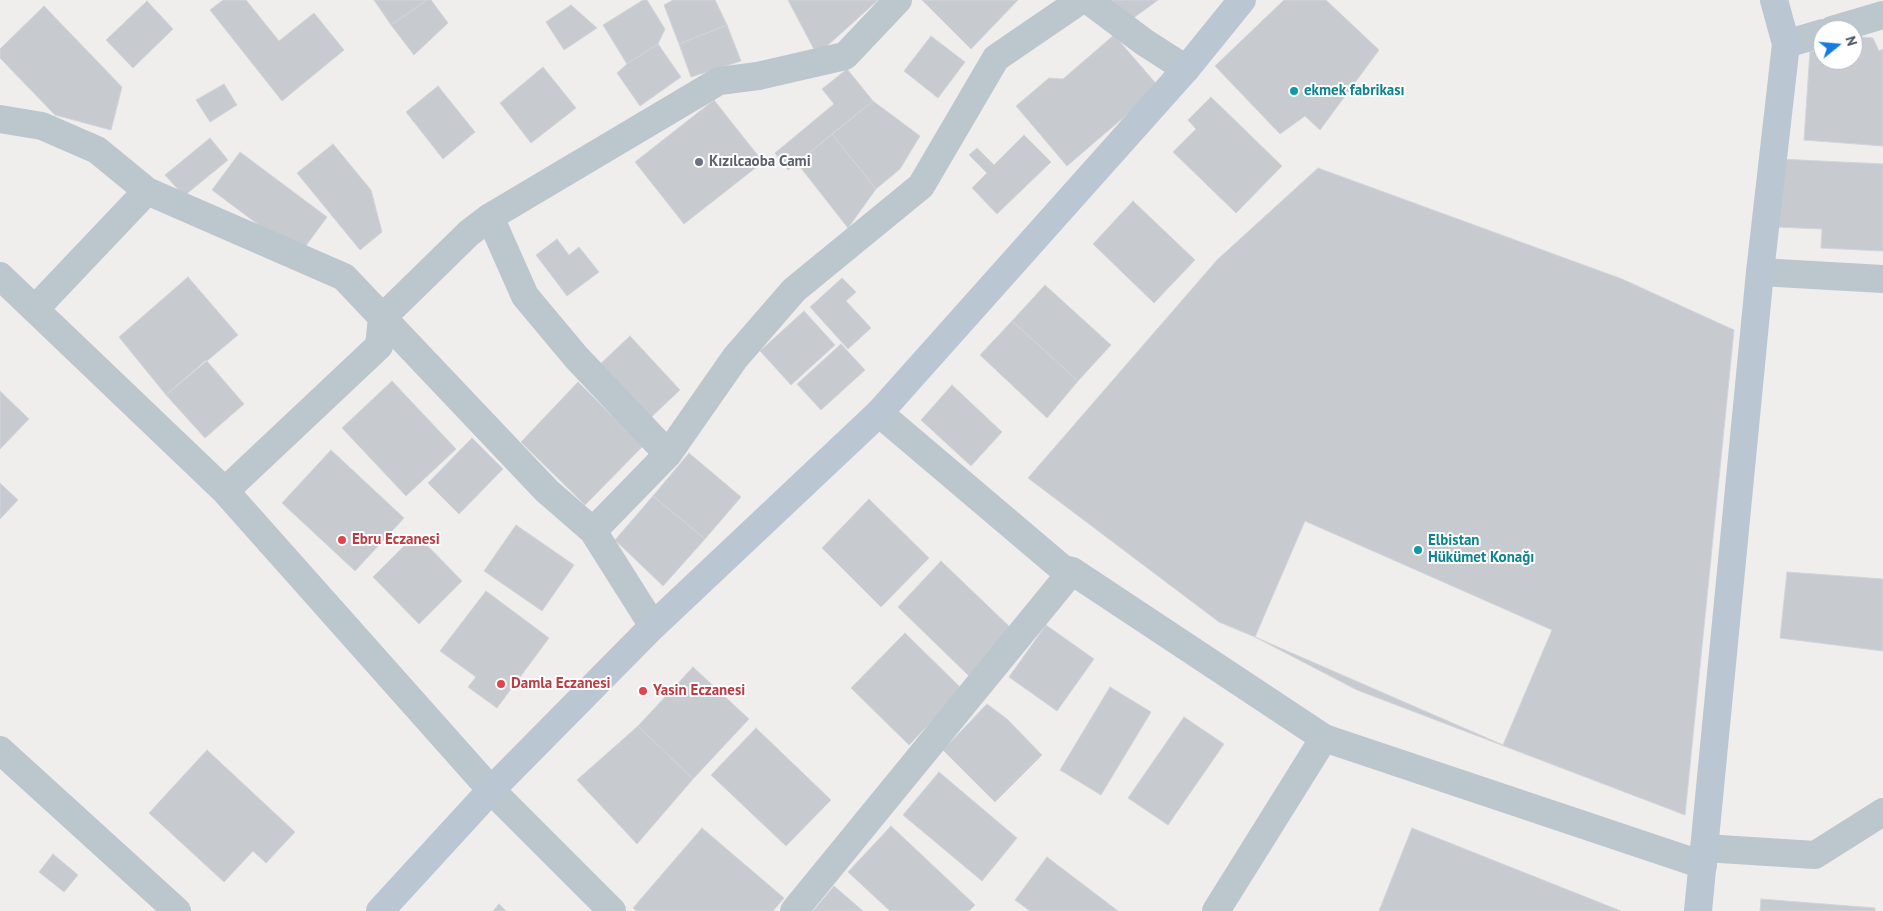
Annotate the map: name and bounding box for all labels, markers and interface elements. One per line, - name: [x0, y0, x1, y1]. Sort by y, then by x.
- north arrow: [1813, 20, 1863, 70]
- text: N: [1841, 34, 1861, 48]
- place label: ekmek fabrikası: [1304, 82, 1405, 100]
- marker: ekmek fabrikası: [1288, 85, 1300, 97]
- place label: Kızılcaoba Cami: [709, 153, 811, 171]
- marker: Kızılcaoba Cami: [693, 156, 705, 168]
- place label: Ebru Eczanesi: [352, 531, 440, 549]
- place label: Elbistan Hükümet Konağı: [1428, 532, 1534, 567]
- marker: Ebru Eczanesi: [336, 534, 348, 546]
- marker: Elbistan Hükümet Konağı: [1412, 544, 1424, 556]
- place label: Damla Eczanesi: [511, 675, 611, 693]
- marker: Damla Eczanesi: [495, 678, 507, 690]
- place label: Yasin Eczanesi: [653, 682, 745, 700]
- marker: Yasin Eczanesi: [637, 685, 649, 697]

